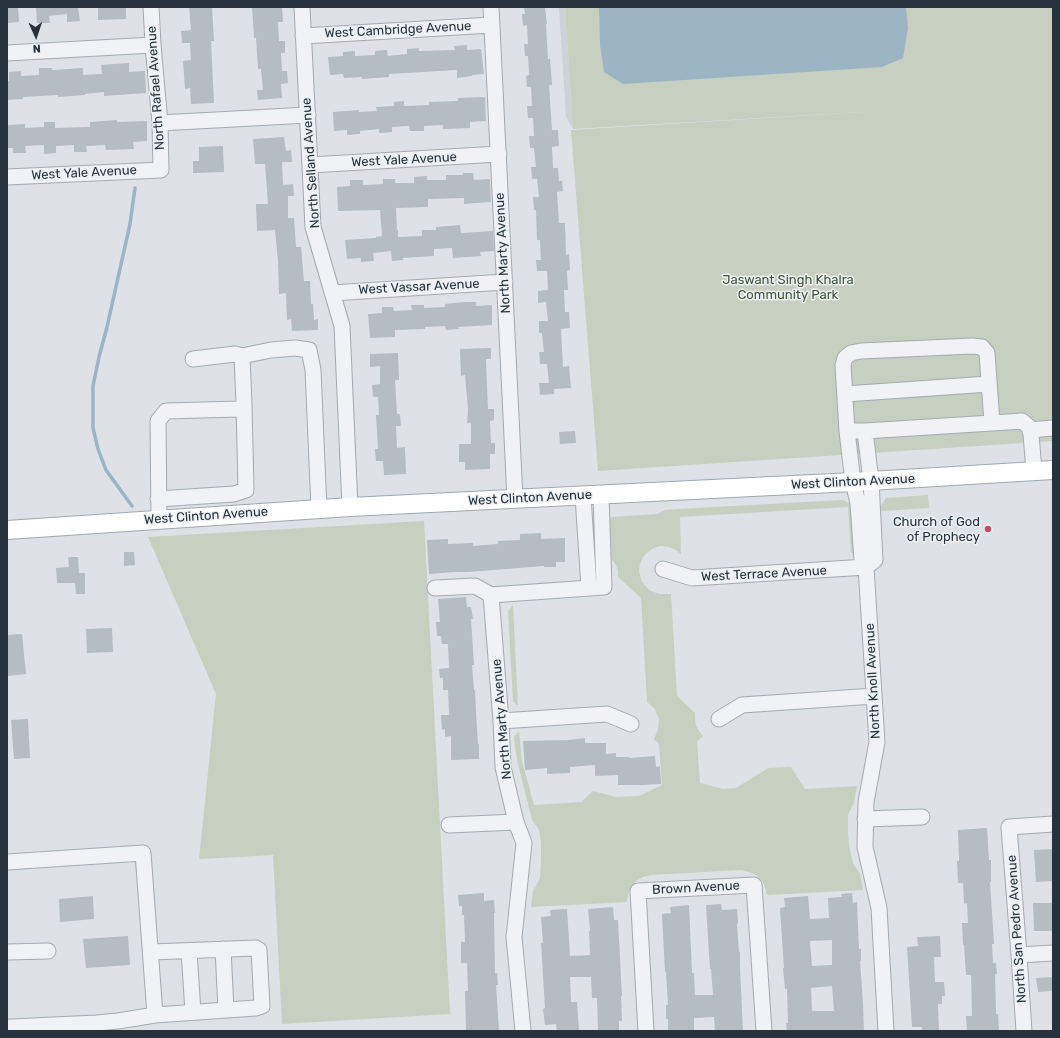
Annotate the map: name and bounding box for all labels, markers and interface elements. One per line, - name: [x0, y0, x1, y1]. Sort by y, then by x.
- north arrow: [16, 16, 56, 56]
- street label: West Cambridge Avenue: [324, 18, 472, 42]
- street label: North Rafael Avenue: [144, 25, 168, 151]
- text: N: [32, 42, 41, 55]
- street label: North Selland Avenue: [299, 97, 323, 229]
- street label: West Yale Avenue: [351, 149, 457, 171]
- street label: West Yale Avenue: [31, 162, 137, 184]
- street label: North Marty Avenue: [492, 192, 514, 314]
- park label: Jaswant Singh Khalra Community Park: [722, 272, 854, 303]
- street label: West Vassar Avenue: [358, 276, 480, 298]
- street label: West Clinton Avenue: [791, 471, 915, 493]
- street label: West Clinton Avenue: [468, 487, 592, 509]
- street label: West Clinton Avenue: [144, 504, 268, 528]
- place label: Church of God of Prophecy: [893, 514, 980, 545]
- marker: Church of God of Prophecy: [983, 524, 993, 534]
- street label: West Terrace Avenue: [701, 563, 827, 585]
- street label: North Knoll Avenue: [862, 623, 884, 739]
- street label: North Marty Avenue: [489, 658, 515, 780]
- street label: North San Pedro Avenue: [1004, 855, 1030, 1003]
- street label: Brown Avenue: [652, 878, 740, 898]

